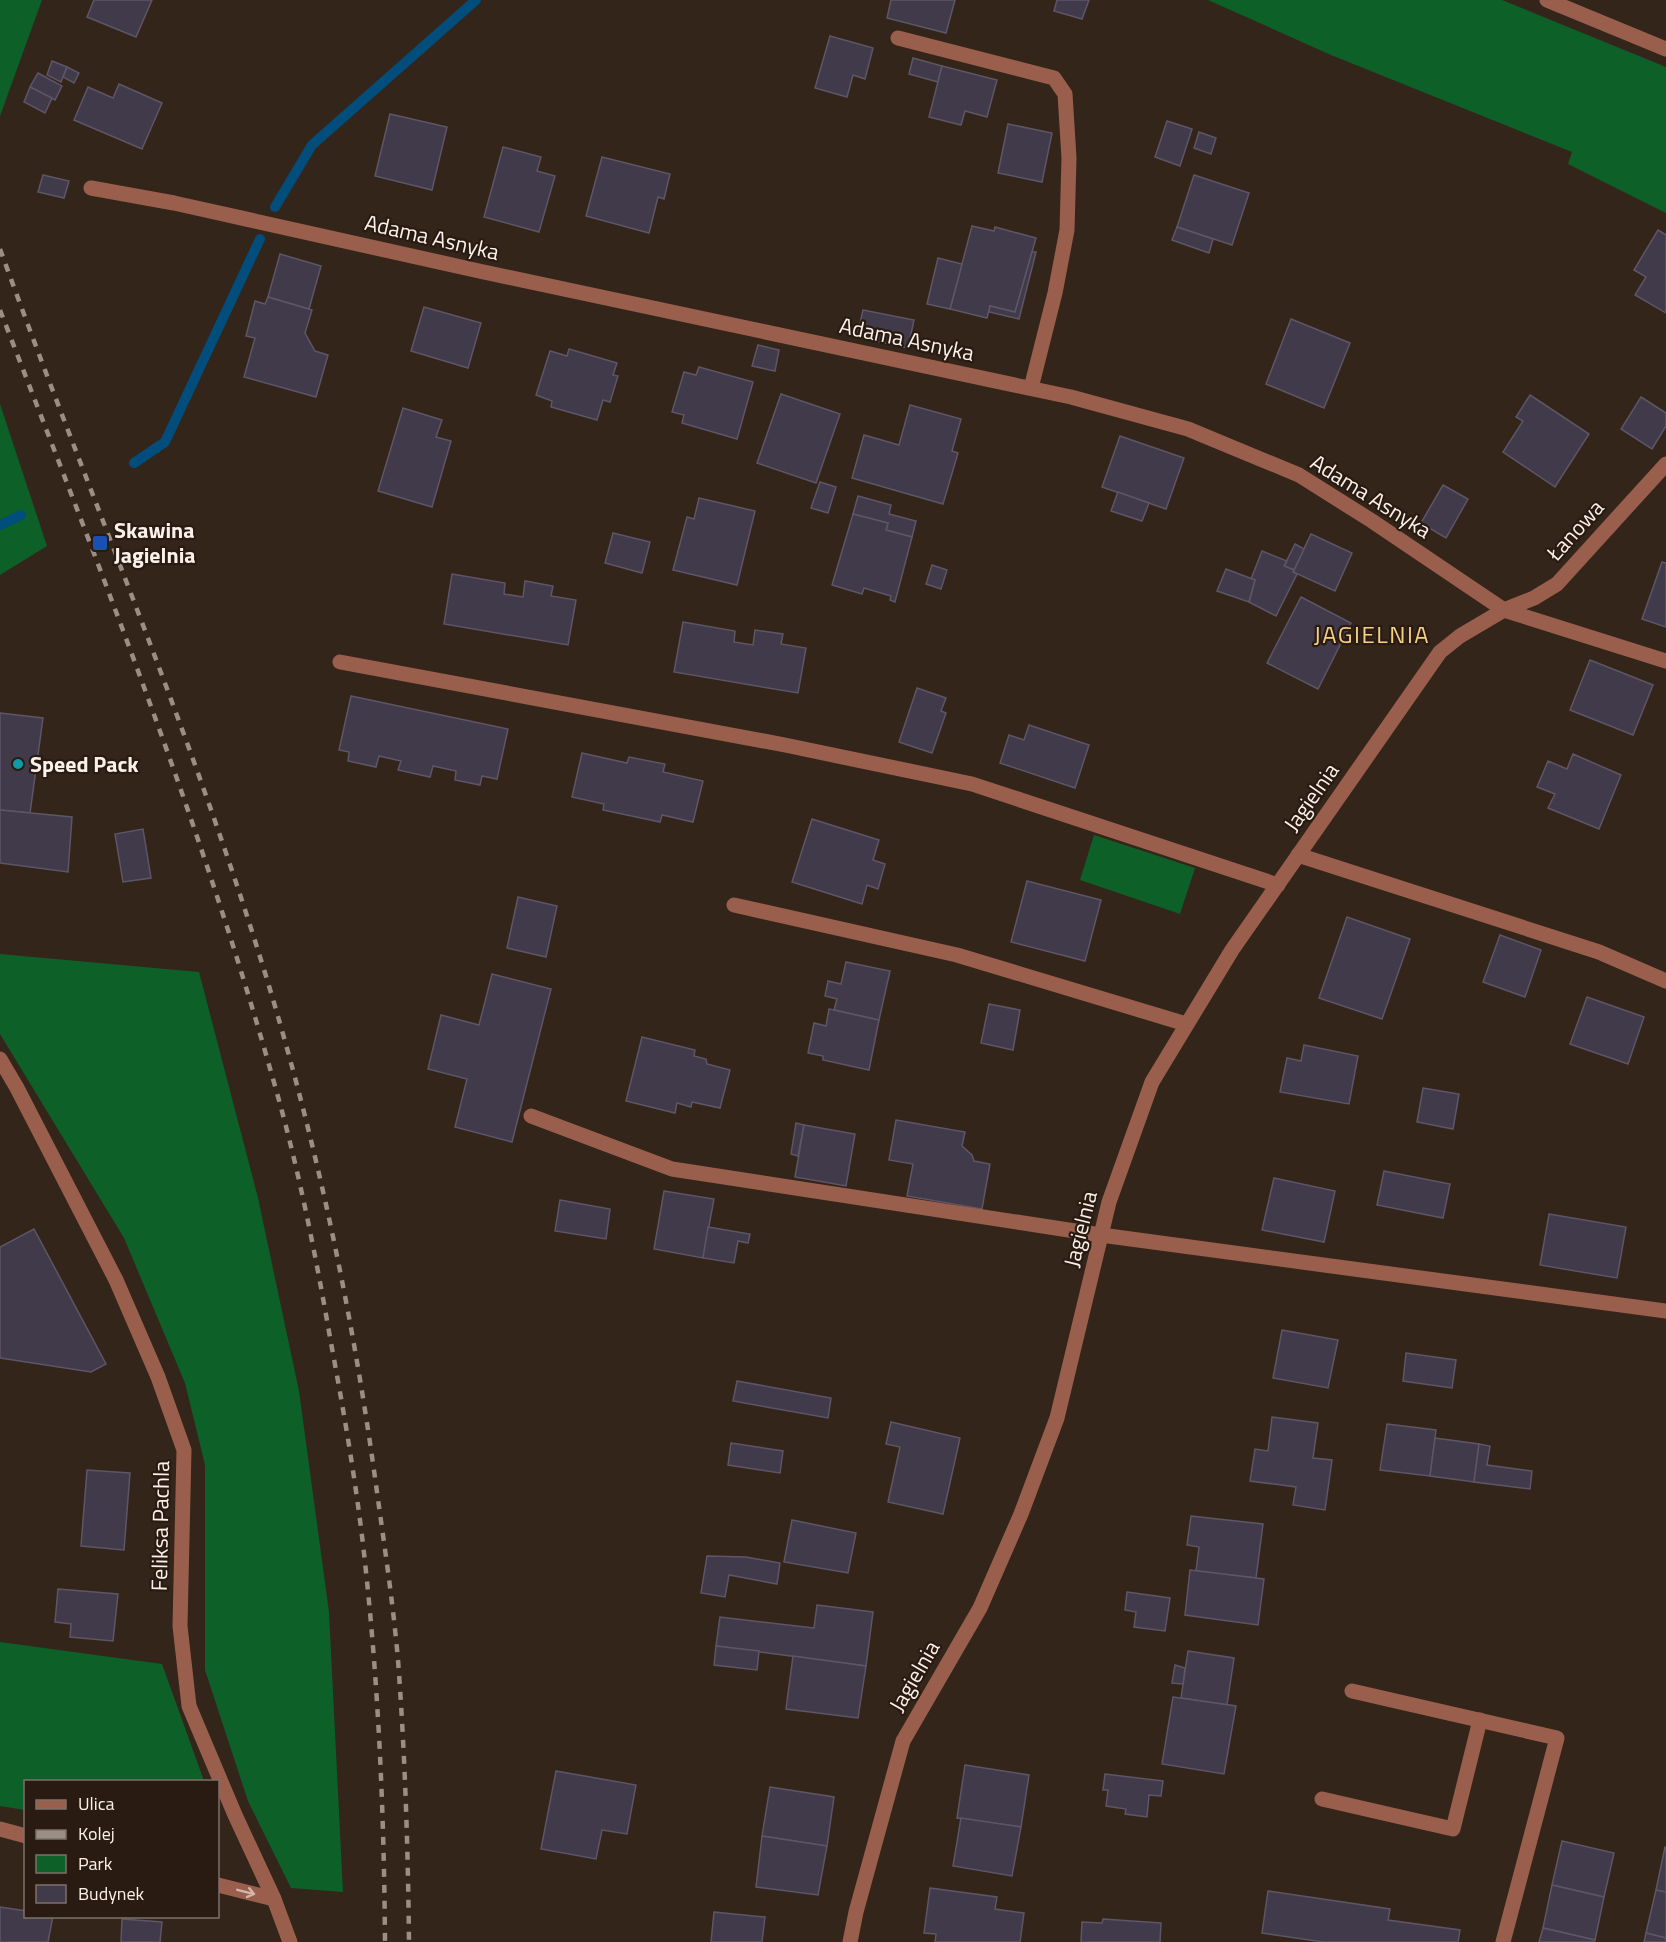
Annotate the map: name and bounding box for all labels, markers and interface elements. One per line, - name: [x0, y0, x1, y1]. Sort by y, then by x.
- street label: Adama Asnyka: [361, 205, 503, 269]
- street label: Adama Asnyka: [836, 308, 978, 370]
- street label: Adama Asnyka: [1304, 445, 1438, 547]
- street label: Łanowa: [1537, 492, 1612, 569]
- place label: Skawina Jagielnia: [114, 513, 196, 572]
- marker: Skawina Jagielnia: [91, 534, 109, 552]
- district label: JAGIELNIA: [1314, 616, 1430, 652]
- place label: Speed Pack: [30, 747, 139, 781]
- street label: Jagielnia: [1275, 756, 1347, 838]
- marker: Speed Pack: [11, 757, 25, 771]
- street label: Jagielnia: [1054, 1187, 1106, 1271]
- street label: Feliksa Pachla: [142, 1461, 178, 1591]
- street label: Jagielnia: [880, 1634, 948, 1718]
- legend: [24, 1780, 219, 1918]
- text: Ulica: [78, 1790, 115, 1817]
- text: Kolej: [78, 1820, 115, 1847]
- text: Park: [78, 1850, 113, 1877]
- text: Budynek: [78, 1880, 145, 1907]
- one-way arrow: [236, 1887, 255, 1899]

